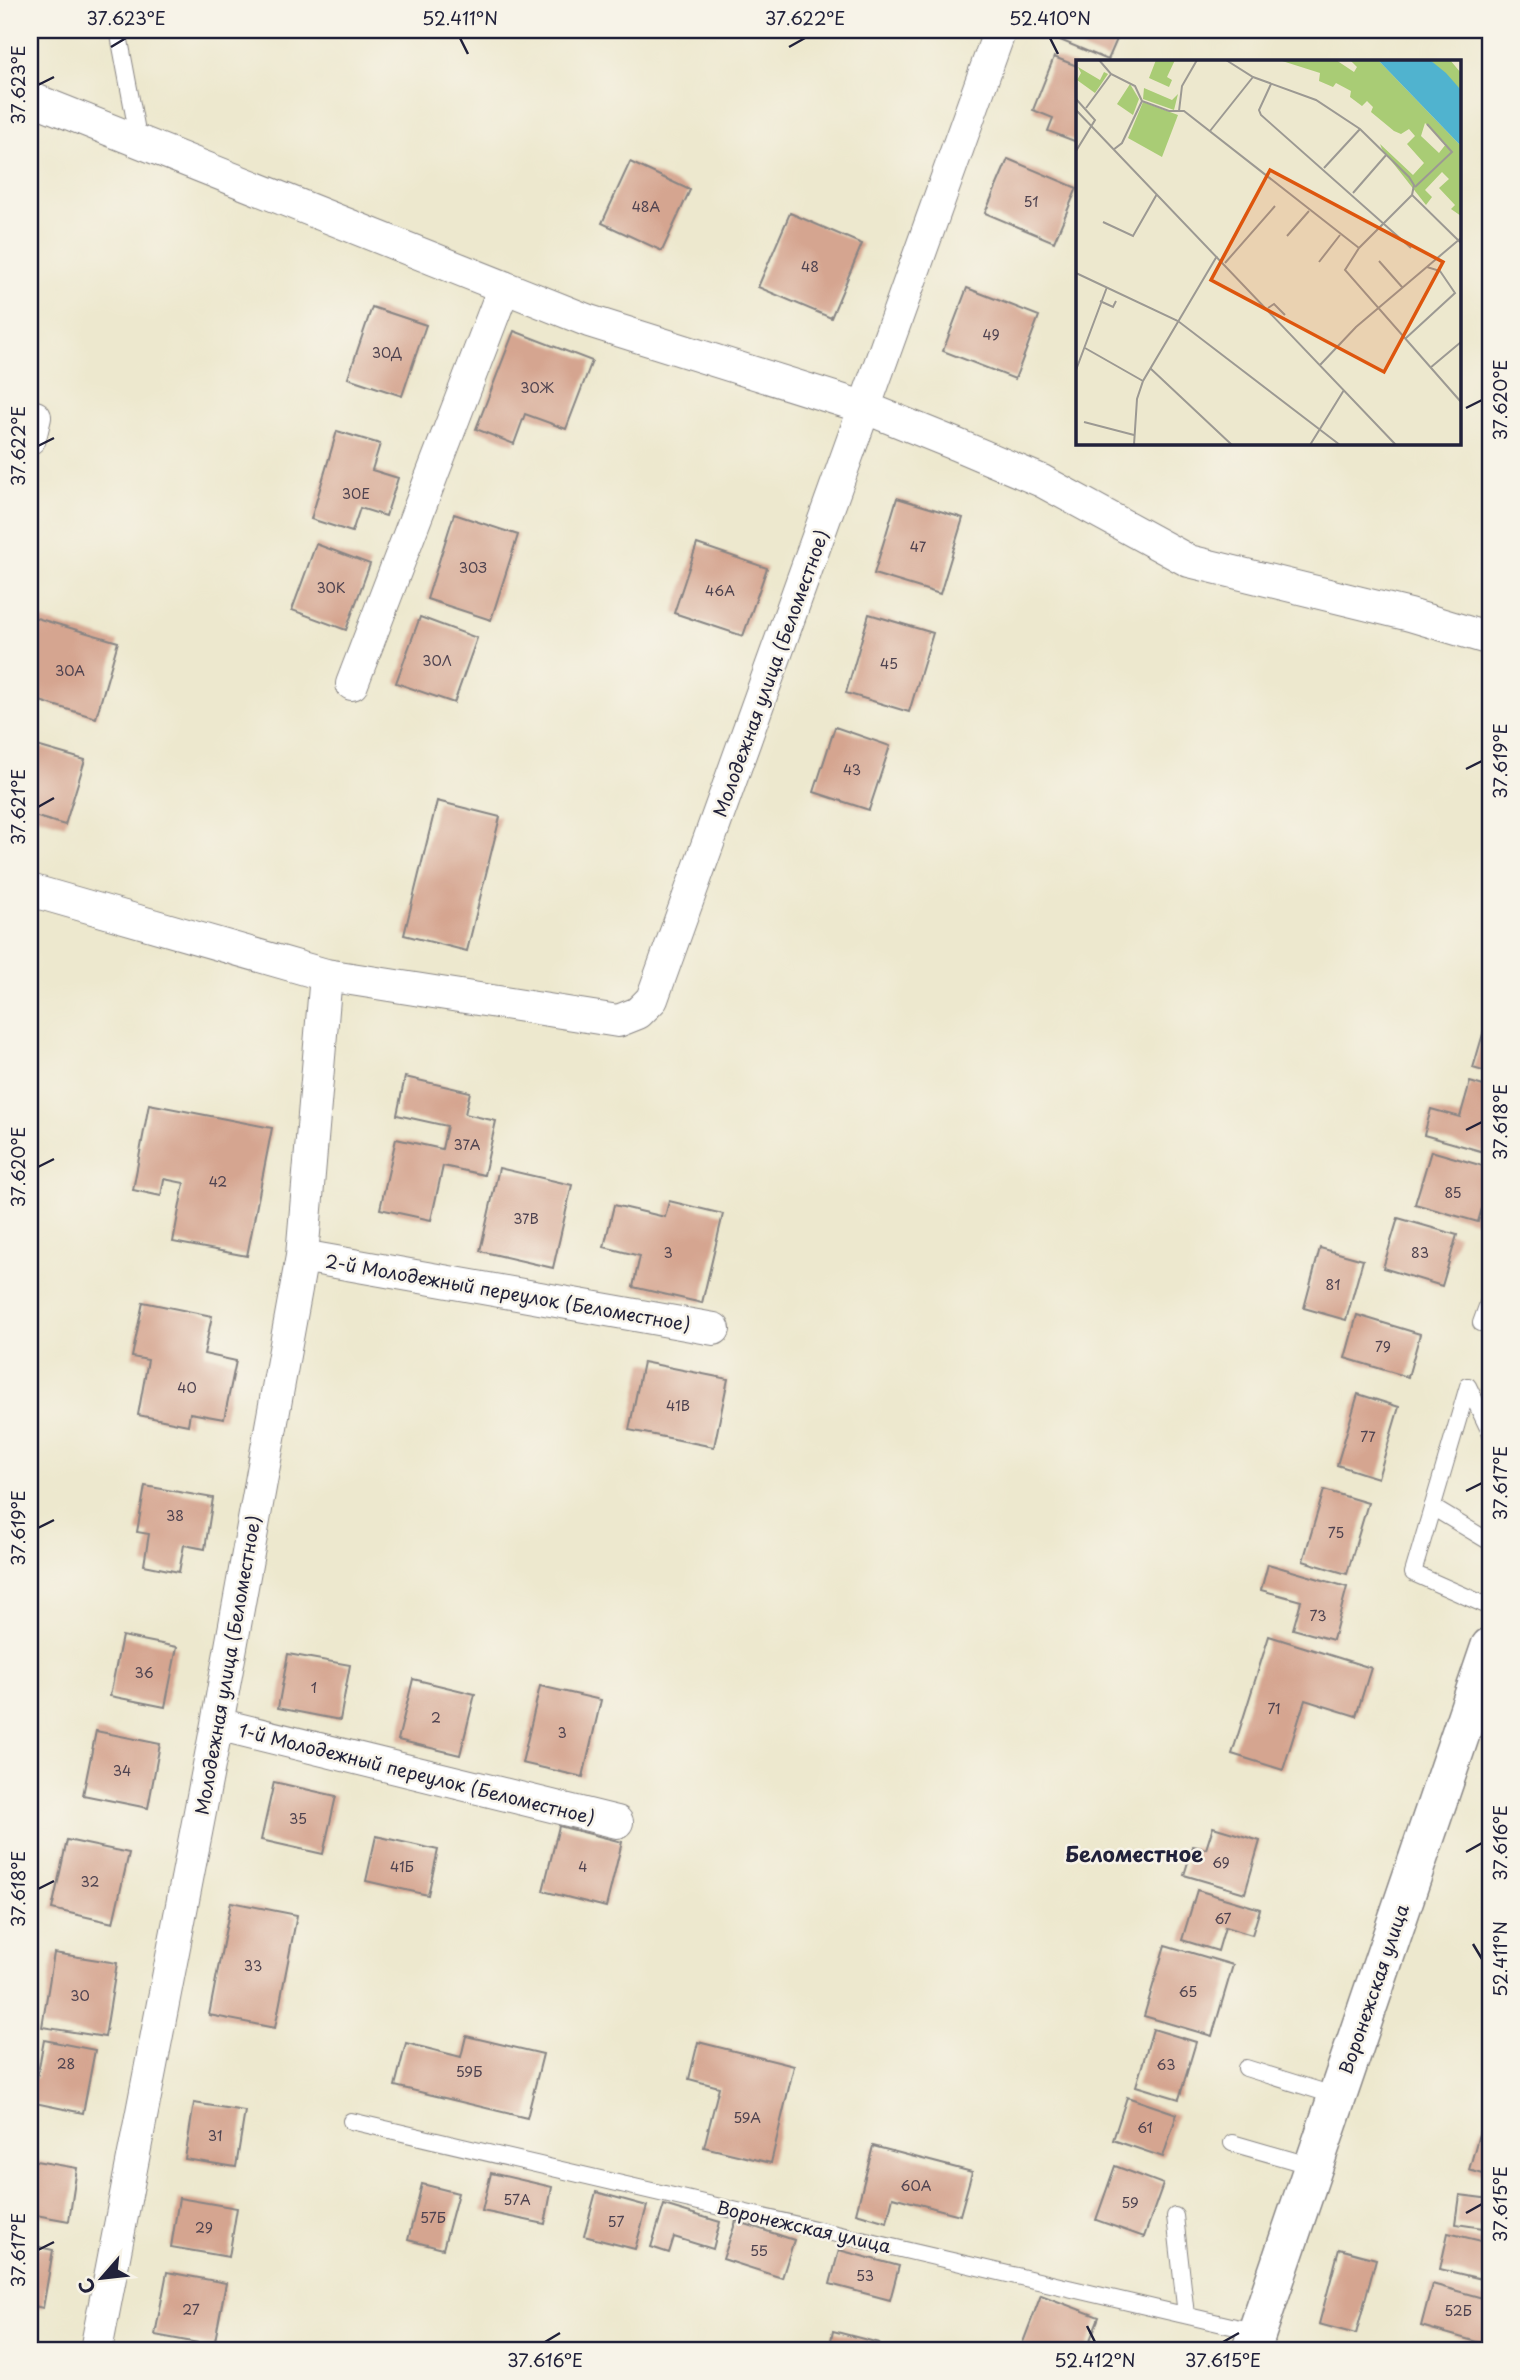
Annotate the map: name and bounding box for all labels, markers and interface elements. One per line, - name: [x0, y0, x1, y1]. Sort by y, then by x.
- text: 37.623°E: [86, 4, 166, 31]
- text: 52.411°N: [422, 4, 498, 31]
- text: 37.622°E: [765, 4, 845, 31]
- text: 52.410°N: [1009, 4, 1091, 31]
- text: 37.623°E: [4, 45, 31, 125]
- inset map: [1076, 60, 1460, 444]
- house number: 51: [1024, 191, 1038, 212]
- house number: 48А: [632, 196, 661, 217]
- house number: 48: [801, 256, 819, 277]
- house number: 49: [982, 324, 1000, 345]
- house number: 30Д: [372, 342, 402, 363]
- text: 37.620°E: [1486, 359, 1513, 441]
- house number: 30Ж: [520, 377, 554, 398]
- text: 37.622°E: [4, 406, 31, 486]
- house number: 30Е: [342, 483, 370, 504]
- street label: Молодежная улица (Беломестное): [705, 526, 835, 820]
- house number: 47: [910, 536, 927, 557]
- house number: 30З: [459, 557, 487, 578]
- house number: 30К: [316, 577, 346, 598]
- house number: 46А: [705, 580, 735, 601]
- house number: 30Л: [422, 650, 452, 671]
- house number: 45: [880, 653, 898, 674]
- house number: 30А: [55, 660, 85, 681]
- text: 37.619°E: [1486, 723, 1513, 799]
- house number: 43: [843, 759, 861, 780]
- text: 37.621°E: [4, 769, 31, 845]
- text: 37.618°E: [1486, 1084, 1513, 1160]
- text: 37.620°E: [4, 1126, 31, 1208]
- house number: 37А: [453, 1134, 481, 1155]
- house number: 42: [209, 1171, 227, 1192]
- house number: 85: [1444, 1182, 1462, 1203]
- house number: 37В: [513, 1208, 539, 1229]
- house number: 3: [663, 1242, 673, 1263]
- house number: 83: [1411, 1242, 1429, 1263]
- street label: 2-й Молодежный переулок (Беломестное): [323, 1247, 693, 1337]
- house number: 81: [1326, 1274, 1340, 1295]
- house number: 79: [1375, 1336, 1391, 1357]
- house number: 40: [177, 1377, 197, 1398]
- house number: 41В: [666, 1395, 690, 1416]
- house number: 77: [1360, 1426, 1376, 1447]
- text: 37.617°E: [1486, 1446, 1513, 1520]
- text: 37.619°E: [4, 1490, 31, 1566]
- house number: 38: [166, 1505, 184, 1526]
- street label: Молодежная улица (Беломестное): [187, 1513, 267, 1817]
- house number: 75: [1328, 1522, 1344, 1543]
- house number: 73: [1310, 1605, 1326, 1626]
- house number: 36: [134, 1662, 154, 1683]
- house number: 1: [311, 1677, 317, 1698]
- house number: 71: [1267, 1698, 1281, 1719]
- house number: 2: [431, 1707, 441, 1728]
- street label: 1-й Молодежный переулок (Беломестное): [236, 1716, 598, 1830]
- house number: 3: [557, 1722, 567, 1743]
- house number: 34: [113, 1760, 131, 1781]
- text: 37.616°E: [1486, 1805, 1513, 1881]
- house number: 35: [289, 1808, 307, 1829]
- district label: Беломестное: [1065, 1837, 1203, 1869]
- text: 37.618°E: [4, 1851, 31, 1927]
- house number: 69: [1212, 1852, 1230, 1873]
- house number: 41Б: [390, 1856, 414, 1877]
- house number: 4: [578, 1856, 588, 1877]
- house number: 32: [81, 1871, 99, 1892]
- street label: Воронежская улица: [1331, 1900, 1415, 2078]
- house number: 67: [1214, 1908, 1232, 1929]
- text: 52.411°N: [1486, 1921, 1513, 1997]
- house number: 33: [244, 1955, 262, 1976]
- house number: 65: [1179, 1981, 1197, 2002]
- house number: 30: [70, 1985, 90, 2006]
- house number: 28: [57, 2053, 75, 2074]
- house number: 63: [1157, 2054, 1175, 2075]
- house number: 59Б: [456, 2061, 482, 2082]
- house number: 59А: [733, 2107, 761, 2128]
- house number: 61: [1137, 2117, 1153, 2138]
- house number: 31: [208, 2125, 222, 2146]
- text: 37.615°E: [1486, 2166, 1513, 2242]
- house number: 60А: [901, 2175, 932, 2196]
- house number: 57А: [503, 2189, 531, 2210]
- house number: 59: [1121, 2192, 1139, 2213]
- street label: Воронежская улица: [714, 2193, 895, 2259]
- house number: 57Б: [420, 2207, 446, 2228]
- house number: 57: [608, 2211, 624, 2232]
- text: 37.617°E: [4, 2213, 31, 2287]
- house number: 29: [195, 2217, 213, 2238]
- house number: 55: [750, 2240, 768, 2261]
- north arrow: [66, 2244, 136, 2314]
- house number: 53: [856, 2265, 874, 2286]
- text: С: [70, 2274, 102, 2299]
- house number: 27: [182, 2299, 200, 2320]
- house number: 52Б: [1444, 2300, 1472, 2321]
- text: 37.616°E: [507, 2346, 583, 2373]
- text: 52.412°N: [1054, 2346, 1136, 2373]
- text: 37.615°E: [1185, 2346, 1261, 2373]

